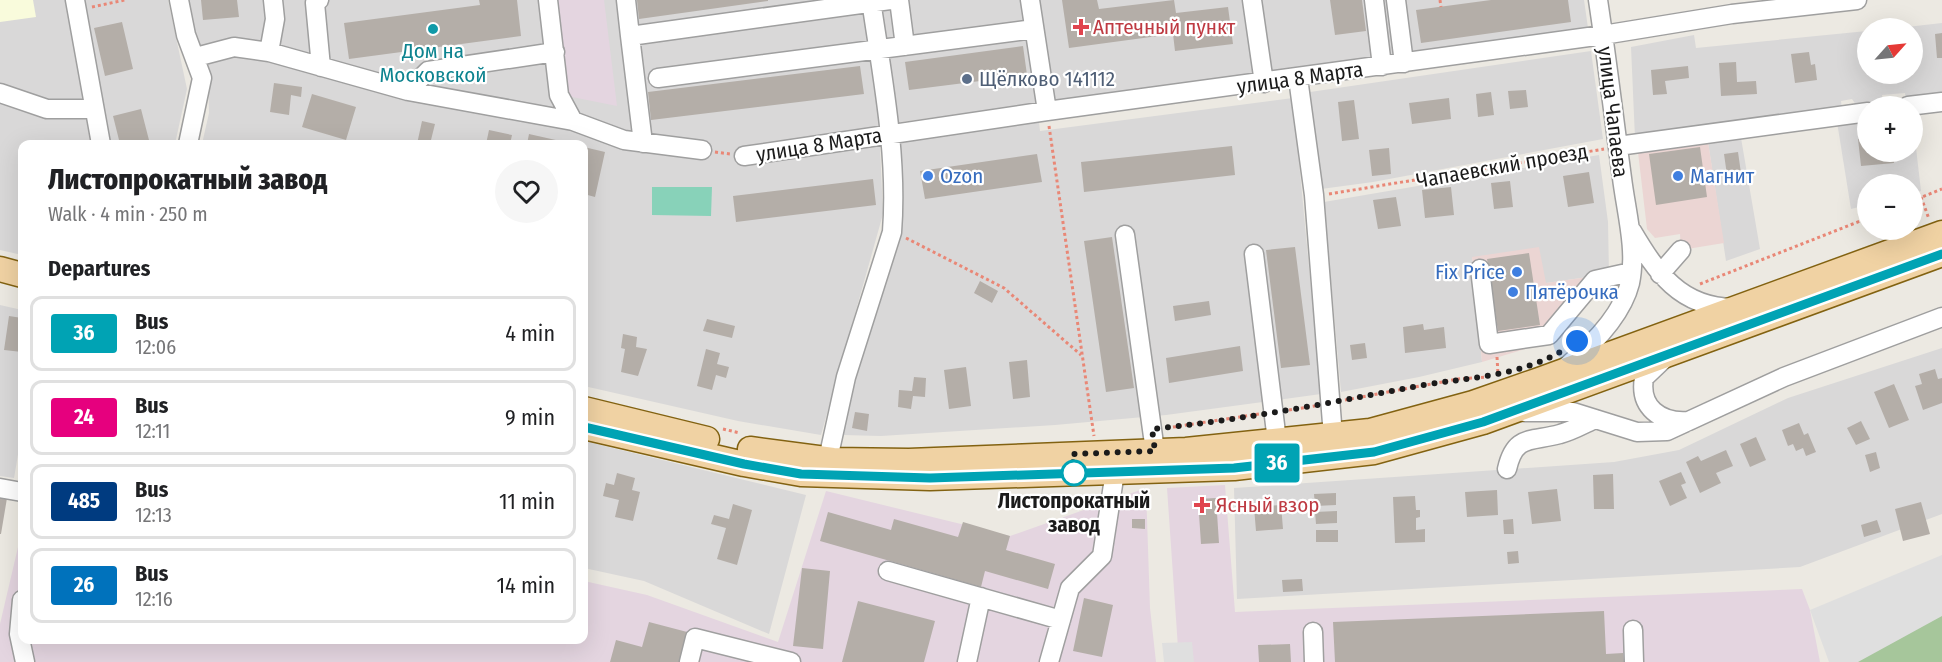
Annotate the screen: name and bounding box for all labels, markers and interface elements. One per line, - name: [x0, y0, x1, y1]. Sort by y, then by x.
- place label: Аптечный пункт: [1093, 14, 1236, 40]
- north arrow: [1857, 18, 1923, 84]
- map controls: [1857, 18, 1923, 240]
- marker: Аптечный пункт: [1074, 20, 1088, 34]
- marker: Дом на Московской: [426, 22, 440, 36]
- place label: Дом на Московской: [379, 38, 487, 88]
- street label: улица Чапаева: [1592, 45, 1634, 179]
- street label: улица 8 Марта: [1235, 56, 1365, 100]
- place label: Щёлково 141112: [979, 66, 1115, 92]
- marker: Щёлково 141112: [960, 72, 974, 86]
- button: +: [1857, 96, 1923, 162]
- street label: улица 8 Марта: [754, 122, 884, 168]
- street label: Чапаевский проезд: [1414, 138, 1590, 194]
- button: heart: [495, 160, 558, 223]
- text: Листопрокатный завод: [48, 163, 327, 196]
- place label: Ozon: [940, 163, 983, 189]
- place label: Магнит: [1690, 163, 1755, 189]
- marker: Ozon: [921, 169, 935, 183]
- marker: Магнит: [1671, 169, 1685, 183]
- button: −: [1857, 174, 1923, 240]
- text: Walk · 4 min · 250 m: [48, 202, 208, 226]
- text: Departures: [48, 255, 150, 282]
- place label: Fix Price: [1435, 259, 1505, 285]
- marker: Fix Price: [1510, 265, 1524, 279]
- place label: Пятёрочка: [1525, 279, 1619, 305]
- marker: Пятёрочка: [1506, 285, 1520, 299]
- text: Bus: [135, 308, 168, 335]
- text: 36: [74, 320, 94, 346]
- text: 4 min: [505, 320, 555, 347]
- your location: [1562, 326, 1592, 356]
- text: 12:06: [135, 335, 176, 359]
- text: Bus: [135, 392, 168, 419]
- text: 24: [74, 404, 94, 430]
- text: 9 min: [505, 404, 555, 431]
- text: 12:11: [135, 419, 170, 443]
- line badge: 36: [1250, 444, 1304, 482]
- text: 36: [1267, 450, 1287, 476]
- marker: Листопрокатный завод: [1061, 460, 1087, 486]
- text: Bus: [135, 476, 168, 503]
- text: 485: [68, 488, 100, 514]
- text: 11 min: [499, 488, 555, 515]
- place label: Листопрокатный завод: [998, 488, 1150, 538]
- place label: Ясный взор: [1216, 492, 1320, 518]
- marker: Ясный взор: [1193, 496, 1211, 514]
- text: 12:13: [135, 503, 172, 527]
- text: Bus: [135, 560, 168, 587]
- text: 26: [74, 572, 94, 598]
- text: 14 min: [497, 572, 555, 599]
- text: 12:16: [135, 587, 173, 611]

